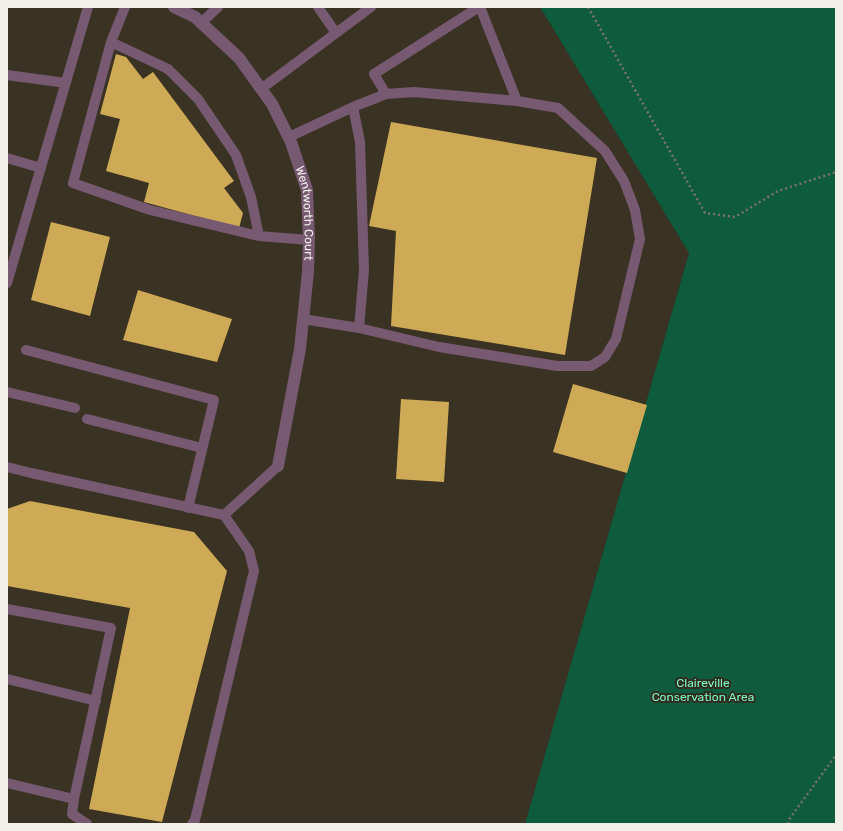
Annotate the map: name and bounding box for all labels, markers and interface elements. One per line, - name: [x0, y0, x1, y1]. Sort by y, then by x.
- street label: Wentworth Court: [293, 164, 316, 261]
- park label: Claireville Conservation Area: [652, 676, 754, 704]

